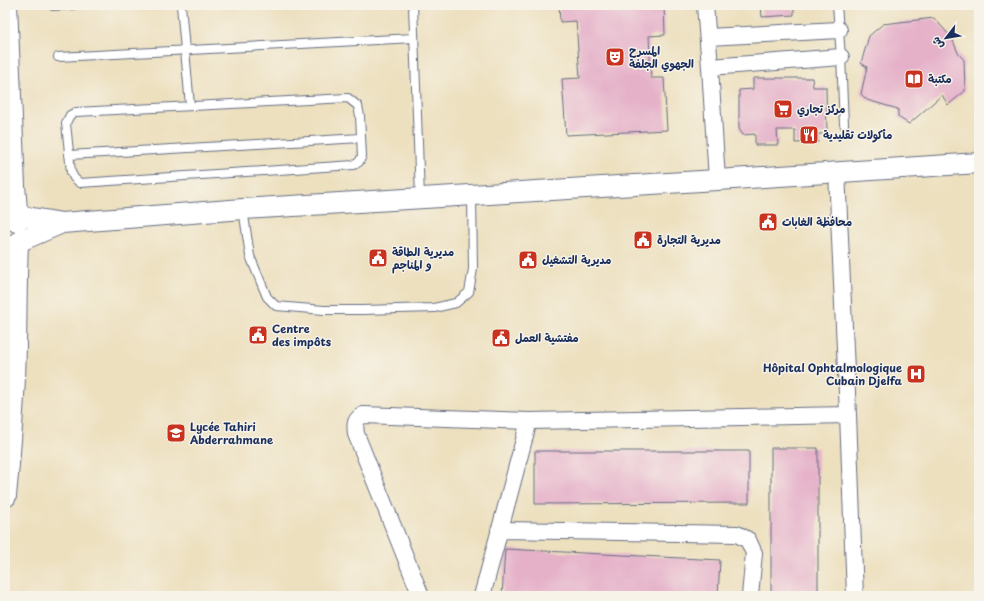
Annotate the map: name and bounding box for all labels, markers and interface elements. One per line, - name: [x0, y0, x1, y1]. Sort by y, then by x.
- north arrow: [926, 18, 966, 58]
- text: ش: [927, 34, 947, 53]
- place label: المسرح الجهوي الجلفة: [629, 42, 694, 73]
- theatre icon: المسرح الجهوي الجلفة: [604, 46, 626, 68]
- library icon: مكتبة: [903, 68, 925, 90]
- place label: مكتبة: [928, 70, 952, 87]
- supermarket icon: مركز تجاري: [772, 98, 794, 120]
- place label: مركز تجاري: [797, 100, 845, 118]
- restaurant icon: مأكولات تقليدية: [798, 124, 820, 146]
- place label: مأكولات تقليدية: [823, 126, 892, 143]
- public building icon: محافظة الغابات: [757, 211, 779, 233]
- place label: محافظة الغابات: [782, 213, 852, 230]
- public building icon: مديرية التجارة: [632, 229, 654, 251]
- place label: مديرية التجارة: [657, 231, 721, 248]
- place label: مديرية الطاقة و المناجم: [392, 243, 454, 274]
- public building icon: مديرية الطاقة و المناجم: [367, 247, 389, 269]
- public building icon: مديرية التشغيل: [517, 249, 539, 271]
- place label: مديرية التشغيل: [542, 251, 611, 268]
- place label: Centre des impôts: [272, 320, 332, 350]
- public building icon: Centre des impôts: [247, 324, 269, 346]
- public building icon: مفتشية العمل: [490, 327, 512, 349]
- place label: مفتشية العمل: [515, 329, 579, 346]
- place label: Hôpital Ophtalmologique Cubain Djelfa: [763, 359, 903, 389]
- hospital icon: Hôpital Ophtalmologique Cubain Djelfa: [905, 363, 927, 385]
- place label: Lycée Tahiri Abderrahmane: [189, 418, 274, 448]
- school or university icon: Lycée Tahiri Abderrahmane: [165, 422, 187, 444]

